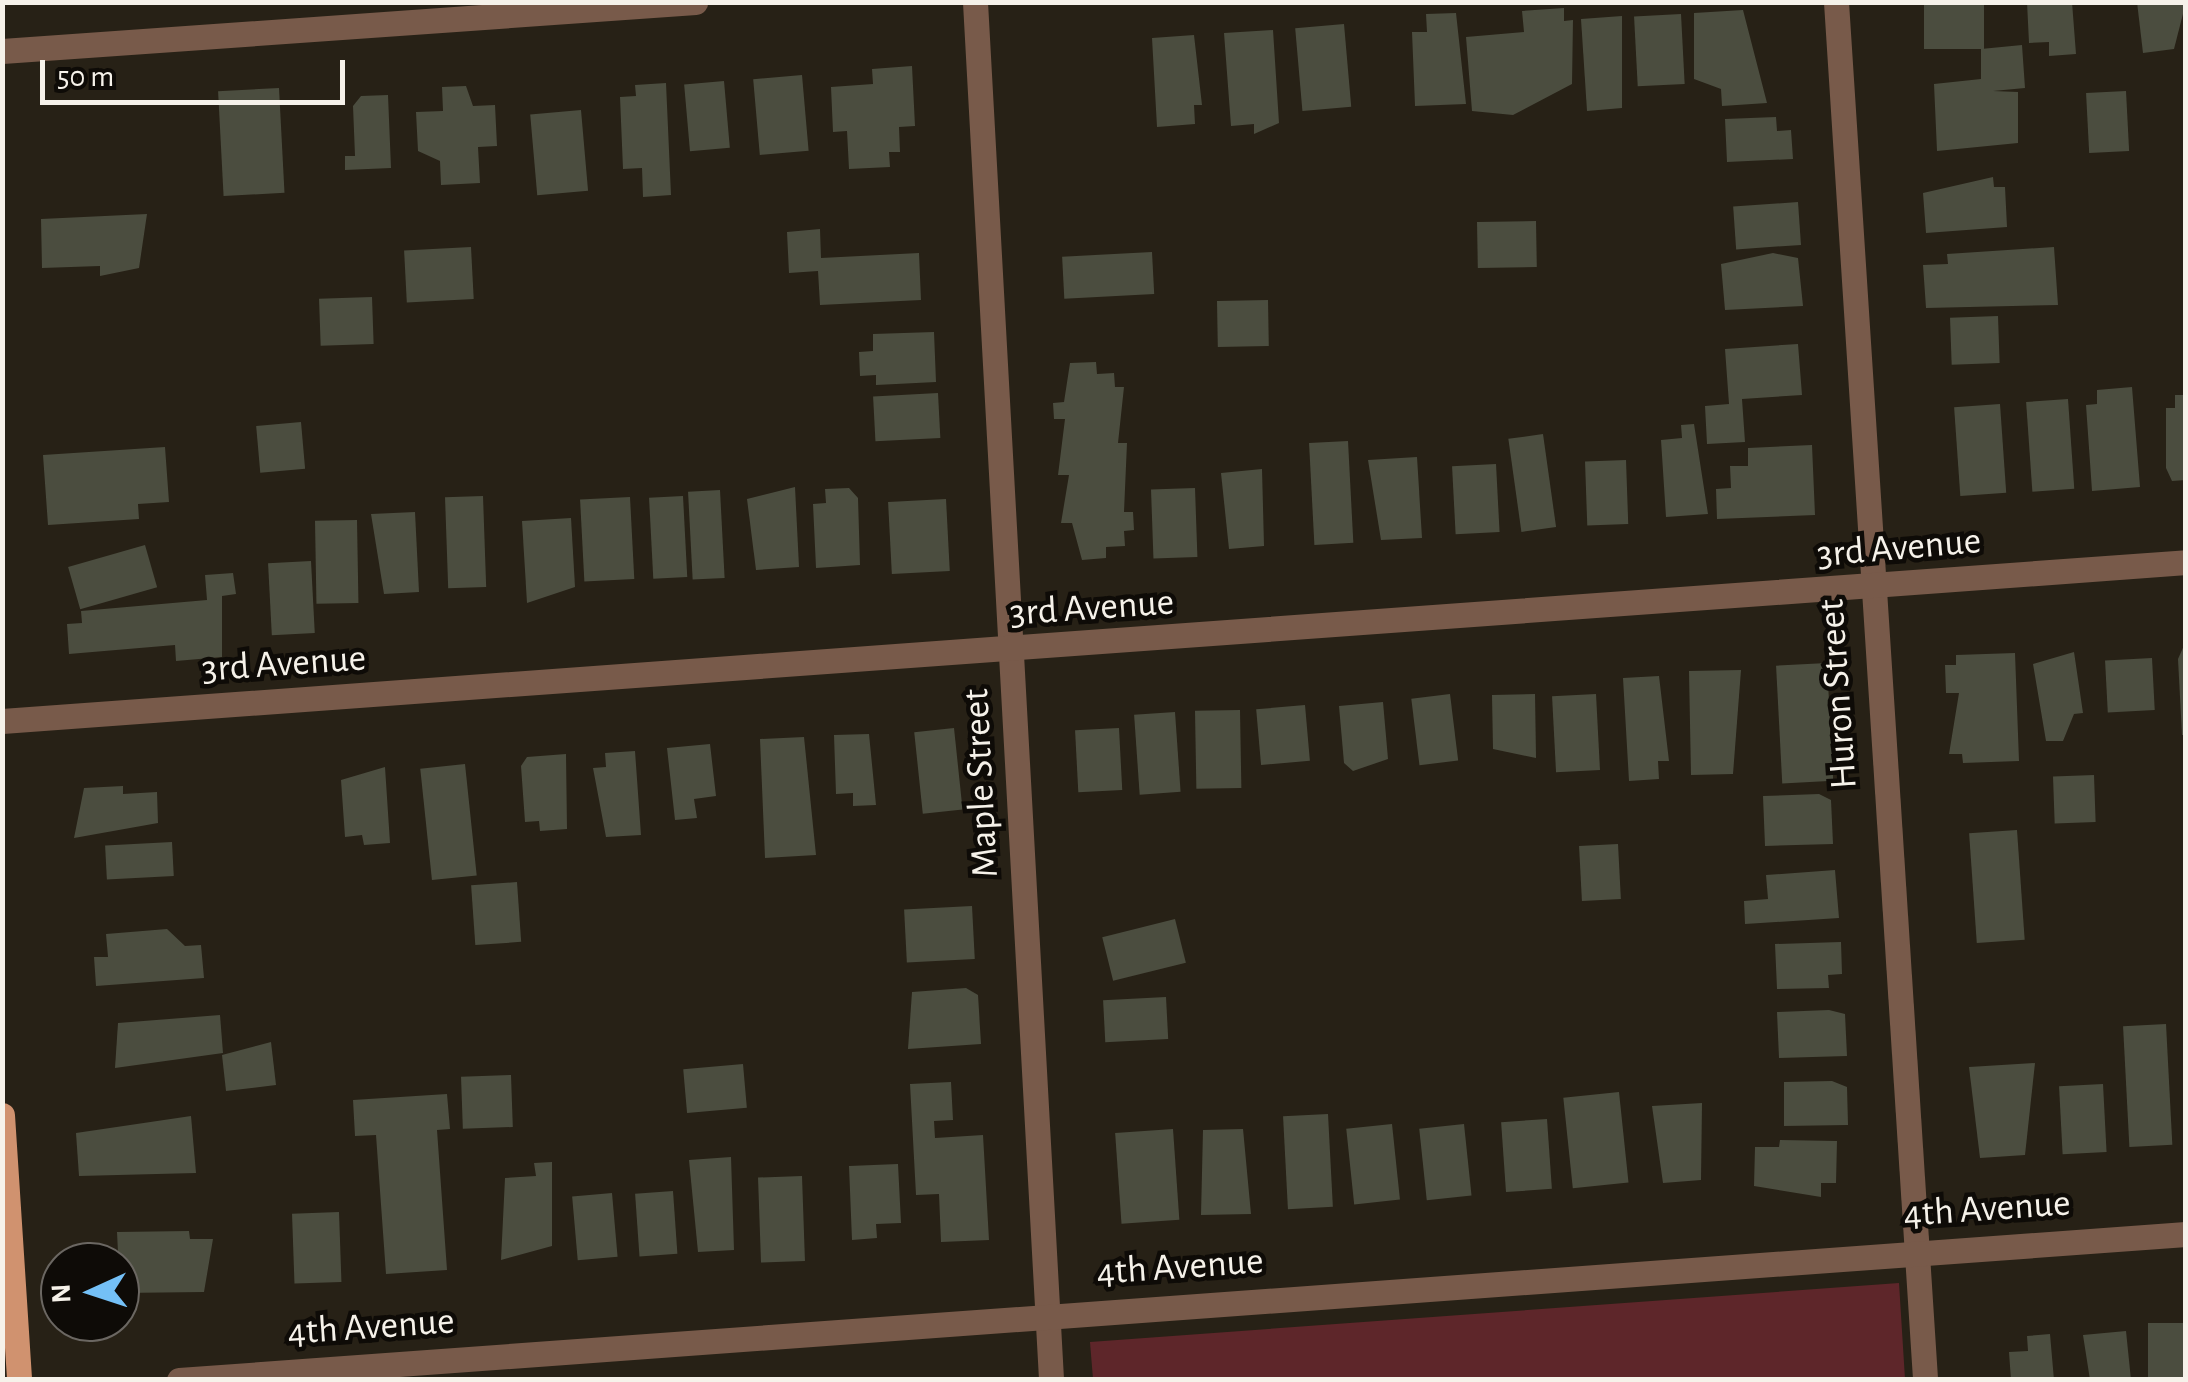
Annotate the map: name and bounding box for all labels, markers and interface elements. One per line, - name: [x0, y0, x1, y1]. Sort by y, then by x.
- scale bar: [45, 40, 350, 102]
- text: 50 m: [57, 62, 114, 92]
- street label: 3rd Avenue: [1815, 519, 1983, 579]
- street label: 3rd Avenue: [1008, 581, 1176, 637]
- street label: Huron Street: [1810, 597, 1868, 791]
- street label: 3rd Avenue: [200, 637, 368, 693]
- street label: Maple Street: [954, 687, 1010, 879]
- street label: 4th Avenue: [1902, 1181, 2072, 1239]
- street label: 4th Avenue: [1095, 1239, 1265, 1297]
- north arrow: [40, 1242, 140, 1342]
- text: N: [48, 1283, 77, 1304]
- street label: 4th Avenue: [286, 1299, 456, 1357]

